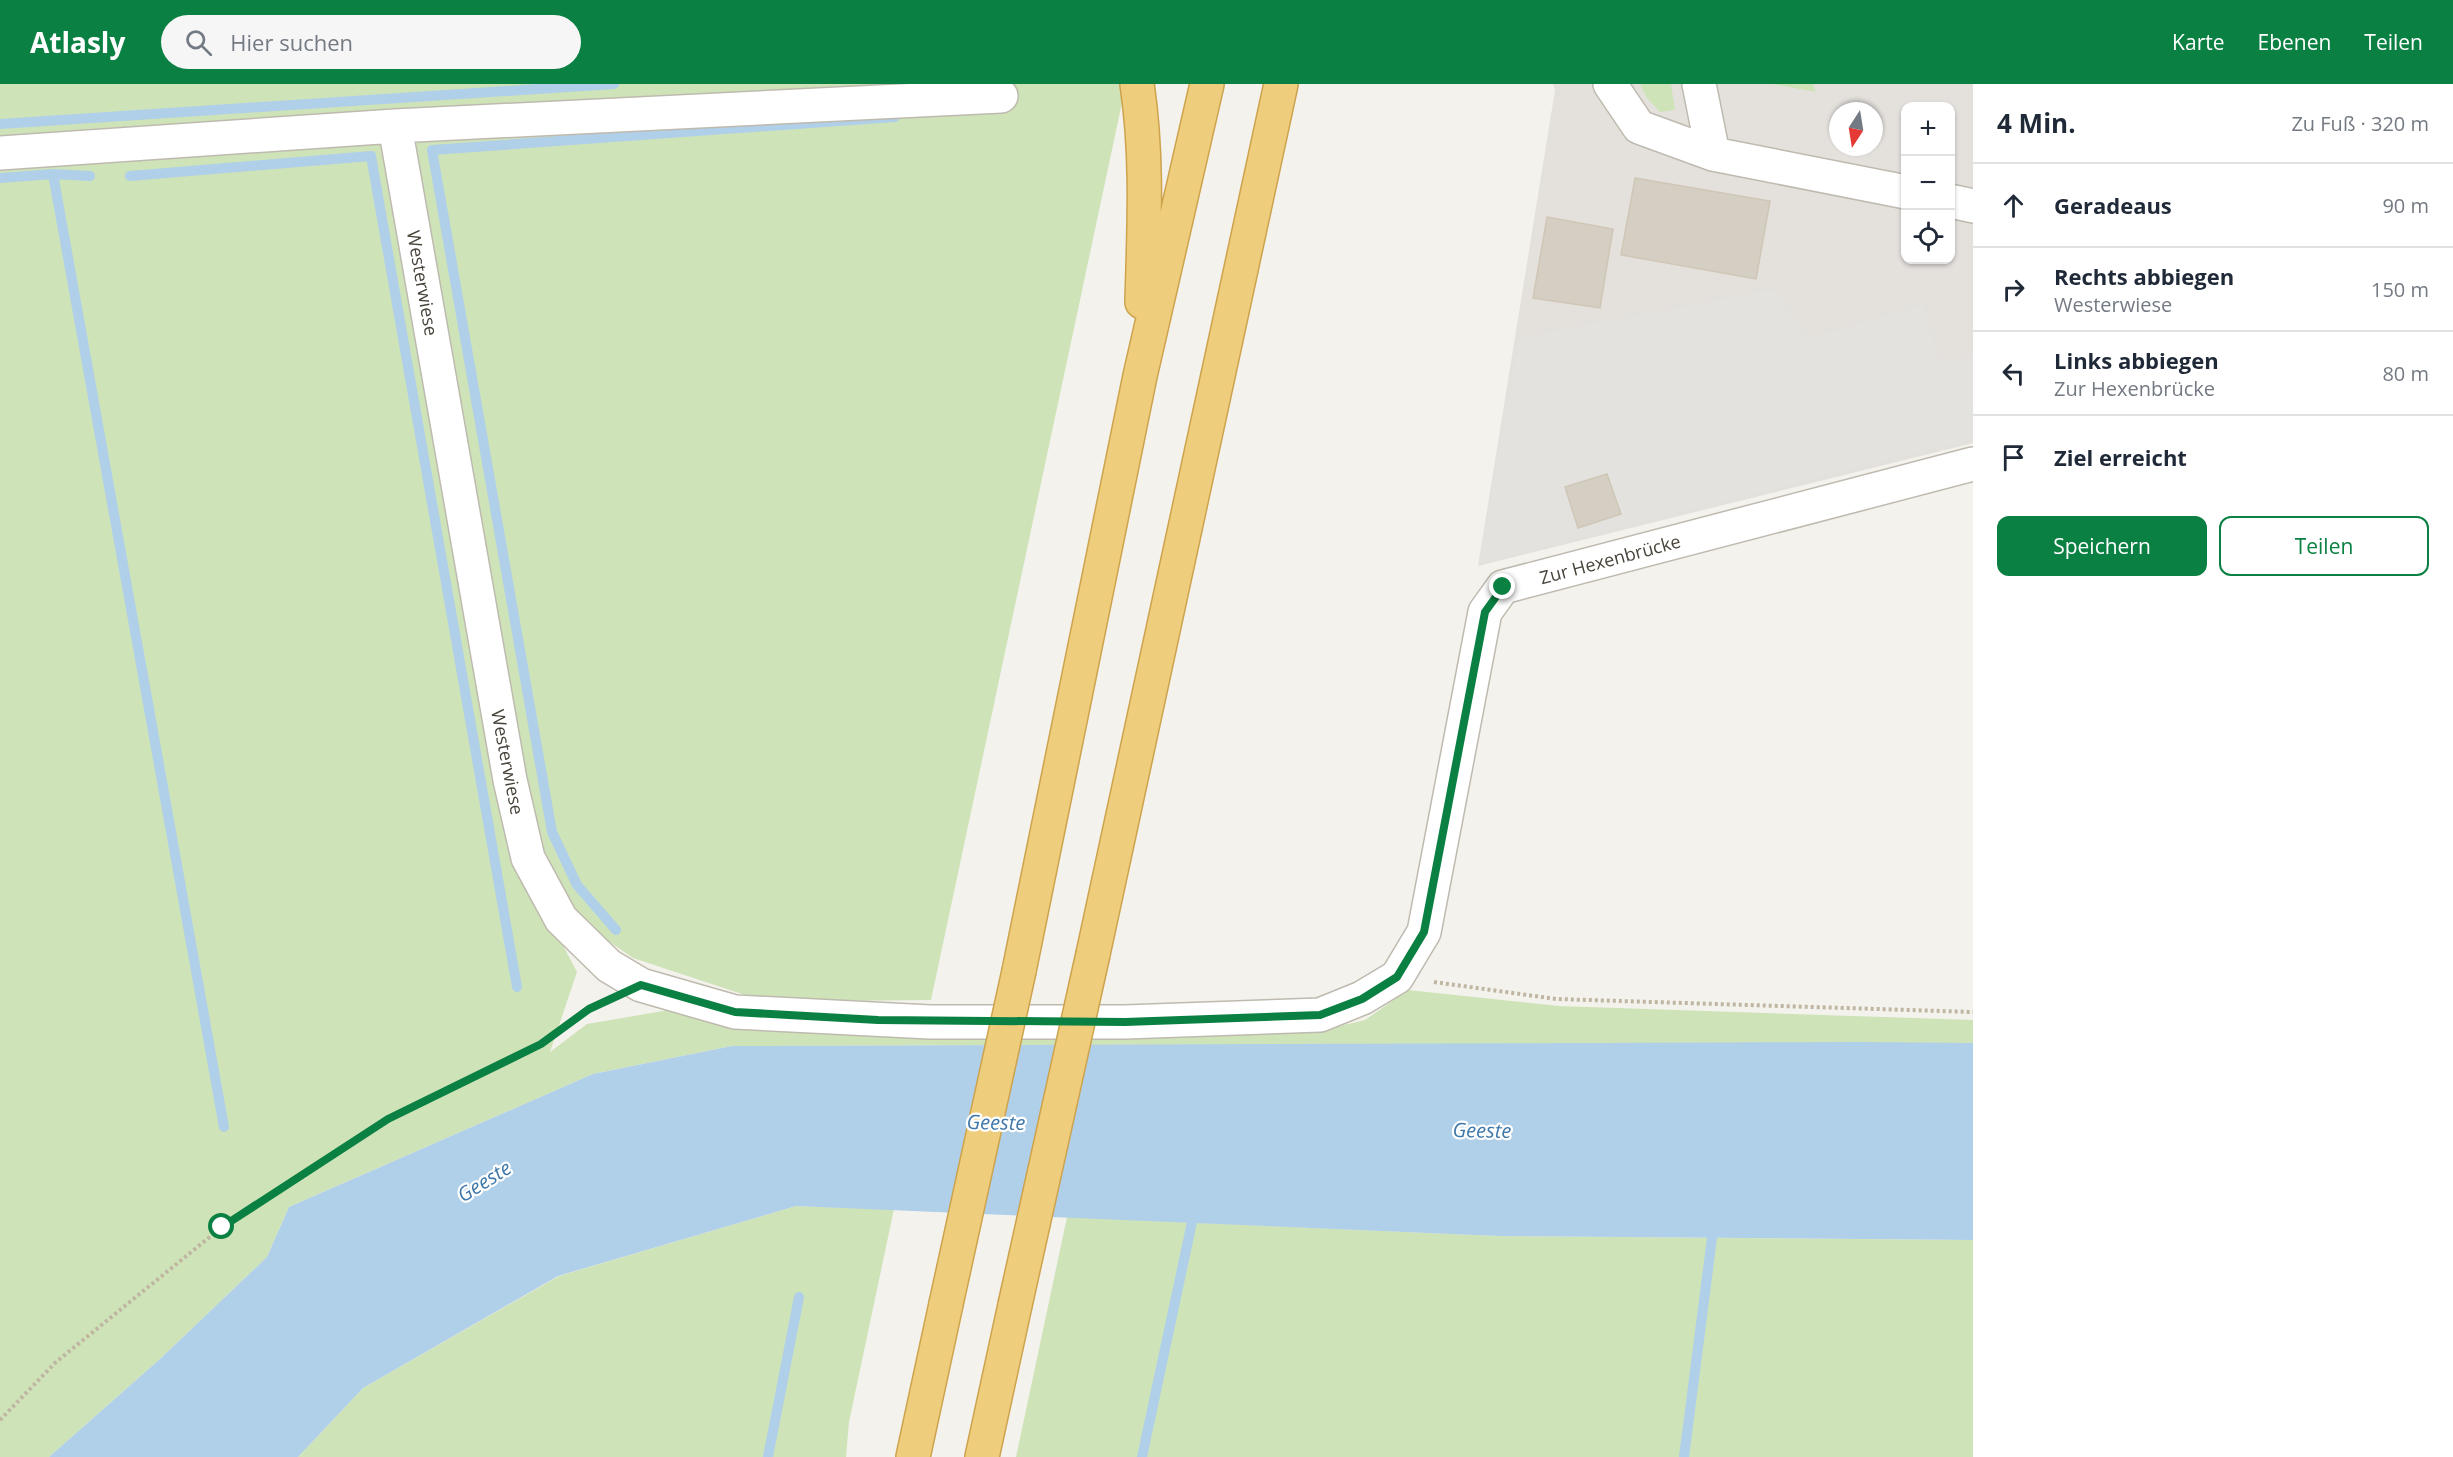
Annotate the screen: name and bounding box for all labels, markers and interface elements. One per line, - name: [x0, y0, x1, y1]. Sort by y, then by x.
- search box: [161, 15, 581, 69]
- text: Atlasly: [30, 23, 125, 61]
- icon: search: [182, 26, 215, 59]
- text: Hier suchen: [230, 27, 353, 57]
- text: Karte: [2172, 28, 2225, 56]
- text: Ebenen: [2258, 28, 2331, 56]
- text: Teilen: [2364, 28, 2423, 56]
- north arrow: [1829, 102, 1883, 156]
- map controls: [1901, 102, 1955, 264]
- button: +: [1901, 102, 1955, 156]
- text: 4 Min.: [1997, 105, 2076, 141]
- text: Zu Fuß · 320 m: [2291, 110, 2429, 137]
- button: −: [1901, 156, 1955, 210]
- icon: ahead: [1997, 189, 2030, 222]
- text: Geradeaus: [2054, 190, 2172, 220]
- text: 90 m: [2382, 192, 2429, 219]
- button: locate: [1901, 210, 1955, 264]
- street label: Westerwiese: [402, 228, 444, 338]
- text: Rechts abbiegen: [2054, 261, 2234, 291]
- icon: right: [1997, 273, 2030, 306]
- text: 150 m: [2371, 276, 2429, 303]
- text: Westerwiese: [2054, 291, 2172, 318]
- text: Links abbiegen: [2054, 345, 2219, 375]
- icon: left: [1997, 357, 2030, 390]
- text: 80 m: [2382, 360, 2429, 387]
- text: Zur Hexenbrücke: [2054, 375, 2215, 402]
- icon: arrive: [1997, 441, 2030, 474]
- text: Ziel erreicht: [2054, 442, 2187, 472]
- button: Speichern: [1997, 516, 2207, 576]
- button: Teilen: [2219, 516, 2429, 576]
- street label: Zur Hexenbrücke: [1537, 529, 1683, 589]
- route end: [1489, 573, 1515, 599]
- street label: Westerwiese: [486, 707, 530, 817]
- water label: Geeste: [966, 1108, 1026, 1136]
- water label: Geeste: [1452, 1116, 1512, 1144]
- water label: Geeste: [452, 1154, 516, 1208]
- route start: [208, 1213, 234, 1239]

